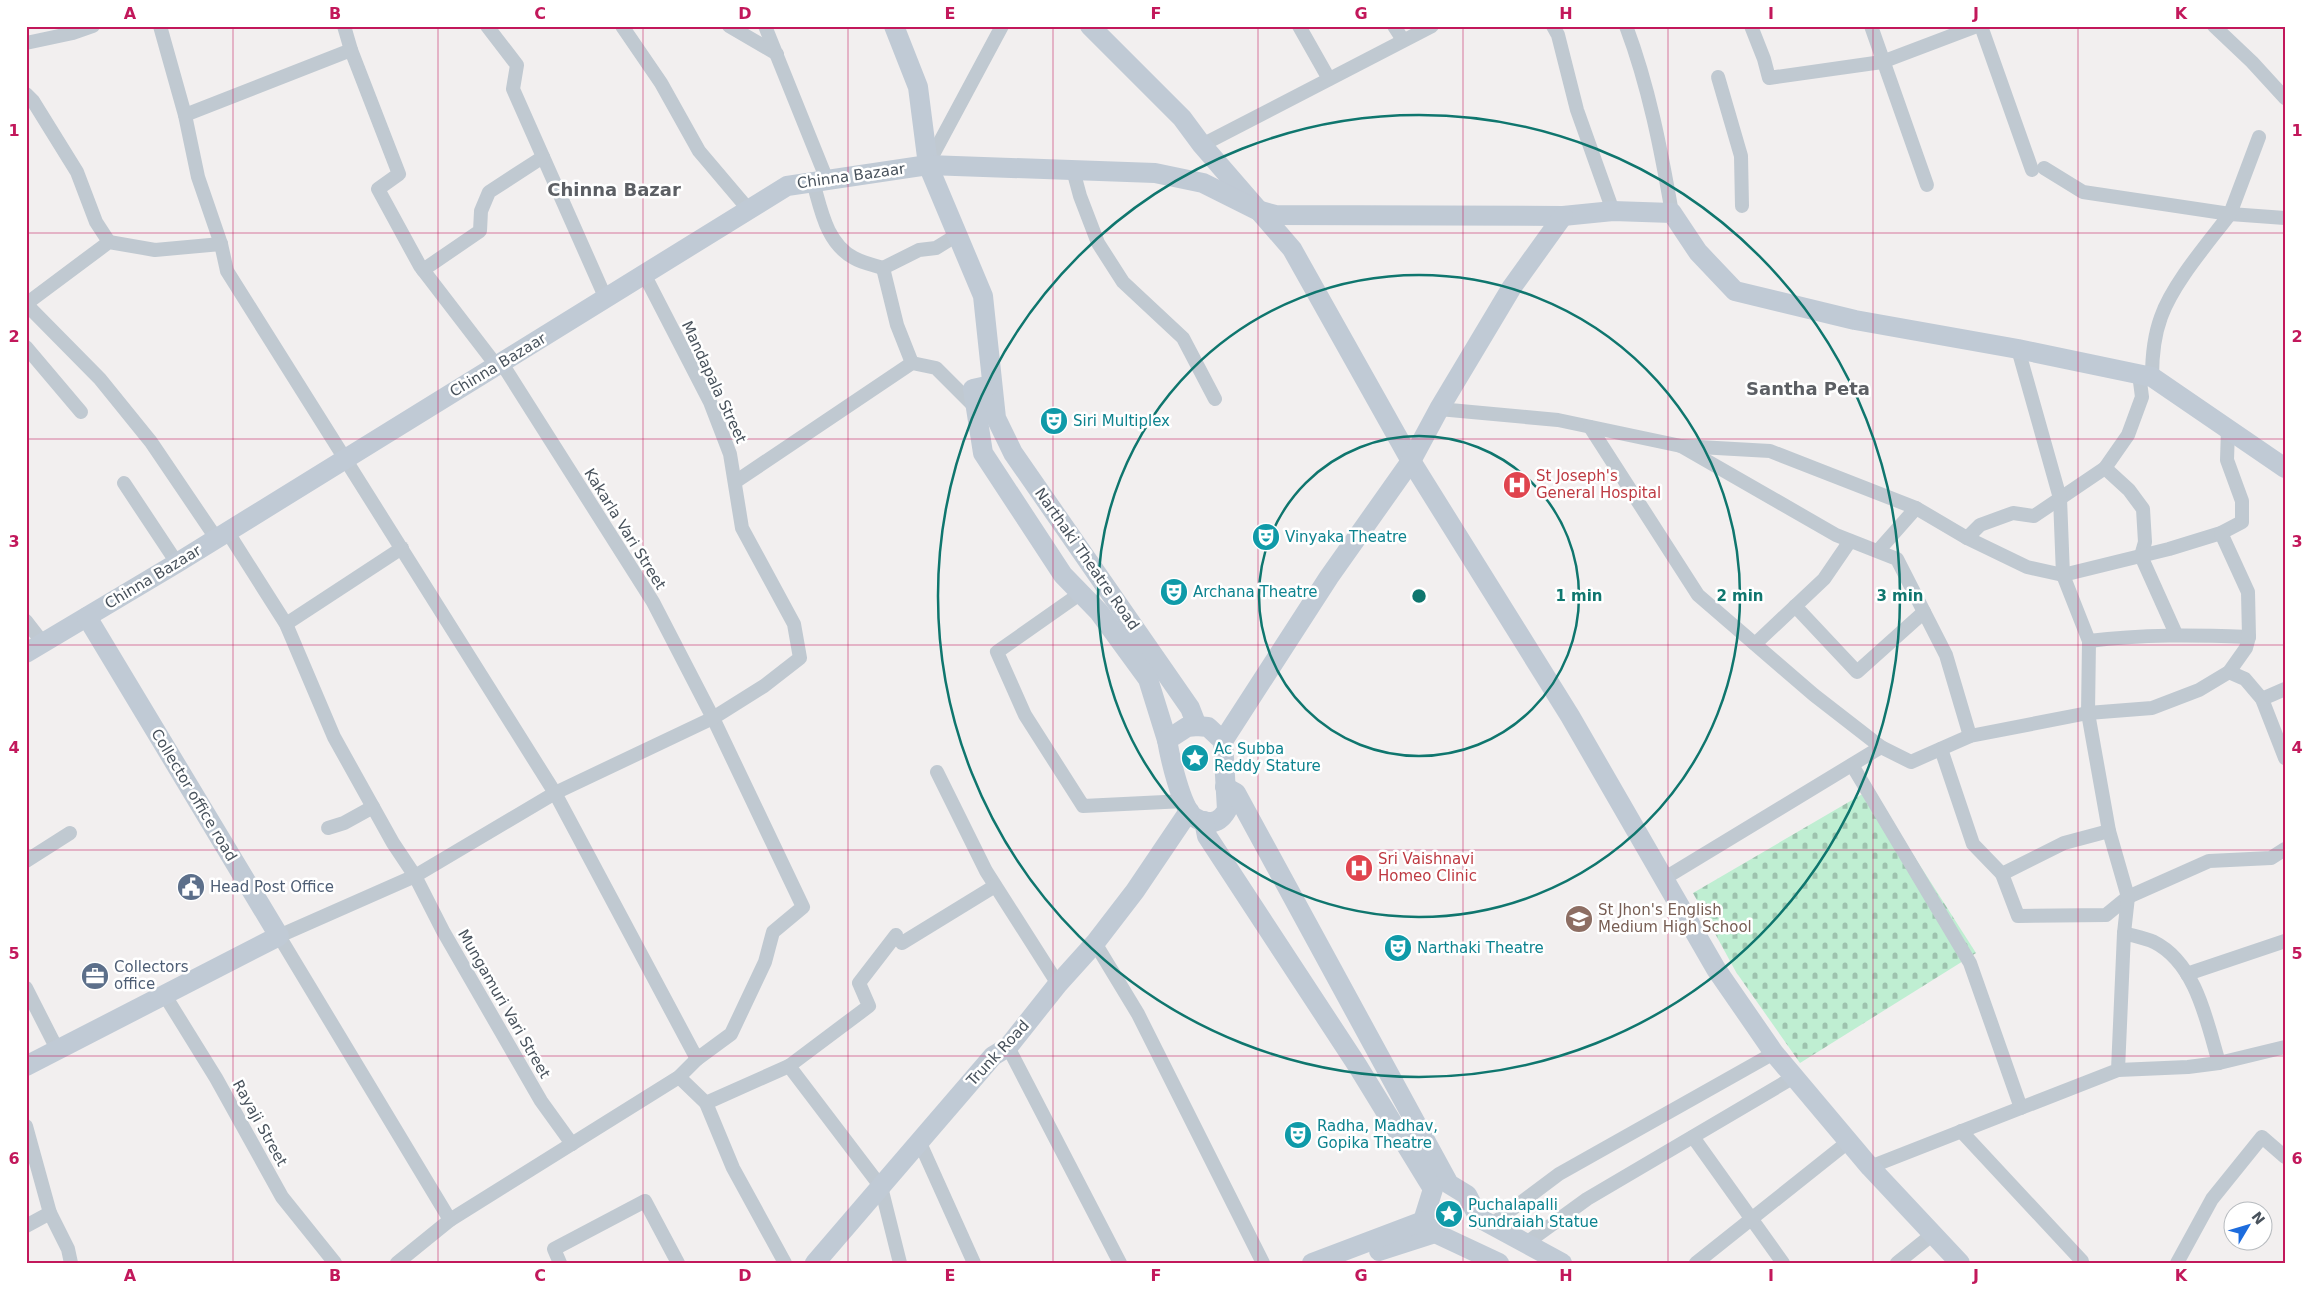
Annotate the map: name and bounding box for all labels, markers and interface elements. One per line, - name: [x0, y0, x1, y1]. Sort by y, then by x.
- text: A: [124, 4, 137, 23]
- text: B: [329, 4, 341, 23]
- text: C: [534, 4, 546, 23]
- text: D: [738, 4, 752, 23]
- text: E: [945, 4, 955, 23]
- text: F: [1151, 4, 1161, 23]
- text: G: [1354, 4, 1368, 23]
- text: H: [1559, 4, 1573, 23]
- text: I: [1768, 4, 1774, 23]
- text: J: [1972, 4, 1979, 23]
- text: K: [2175, 4, 2188, 23]
- text: 1: [8, 121, 20, 140]
- text: 1: [2291, 121, 2303, 140]
- street label: Chinna Bazaar: [796, 159, 907, 192]
- district label: Chinna Bazar: [547, 179, 681, 200]
- street label: Mandapala Street: [678, 318, 750, 446]
- text: 2: [8, 327, 20, 346]
- text: 2: [2291, 327, 2303, 346]
- street label: Chinna Bazaar: [447, 329, 550, 401]
- district label: Santha Peta: [1746, 378, 1870, 399]
- theatre icon: Siri Multiplex: [1039, 406, 1069, 436]
- place label: Siri Multiplex: [1073, 412, 1170, 430]
- street label: Kakarla Vari Street: [580, 465, 670, 593]
- place label: St Joseph's General Hospital: [1536, 467, 1661, 502]
- hospital icon: St Joseph's General Hospital: [1502, 470, 1532, 500]
- street label: Narthaki Theatre Road: [1031, 485, 1143, 633]
- theatre icon: Vinyaka Theatre: [1251, 522, 1281, 552]
- place label: Vinyaka Theatre: [1285, 528, 1407, 546]
- text: 3: [8, 532, 20, 551]
- text: 3: [2291, 532, 2303, 551]
- street label: Chinna Bazaar: [102, 541, 205, 613]
- theatre icon: Archana Theatre: [1159, 577, 1189, 607]
- place label: Archana Theatre: [1193, 583, 1318, 601]
- centre of rings: [1410, 587, 1428, 605]
- text: 1 min: [1555, 587, 1603, 605]
- text: 2 min: [1716, 587, 1764, 605]
- text: 3 min: [1876, 587, 1924, 605]
- street label: Collector office road: [147, 726, 241, 864]
- text: 4: [8, 738, 20, 757]
- text: 4: [2291, 738, 2303, 757]
- place label: Ac Subba Reddy Stature: [1214, 740, 1321, 775]
- place icon: Ac Subba Reddy Stature: [1180, 743, 1210, 773]
- place label: Sri Vaishnavi Homeo Clinic: [1378, 850, 1477, 885]
- hospital icon: Sri Vaishnavi Homeo Clinic: [1344, 853, 1374, 883]
- public building icon: Head Post Office: [176, 872, 206, 902]
- place label: Head Post Office: [210, 878, 334, 896]
- place label: St Jhon's English Medium High School: [1598, 901, 1752, 936]
- school or university icon: St Jhon's English Medium High School: [1564, 904, 1594, 934]
- street label: Mungamuri Vari Street: [454, 926, 554, 1082]
- theatre icon: Narthaki Theatre: [1383, 933, 1413, 963]
- place label: Narthaki Theatre: [1417, 939, 1544, 957]
- text: 5: [8, 944, 20, 963]
- text: 5: [2291, 944, 2303, 963]
- place label: Collectors office: [114, 958, 189, 993]
- office icon: Collectors office: [80, 961, 110, 991]
- street label: Trunk Road: [962, 1016, 1033, 1090]
- street label: Rayaji Street: [229, 1077, 291, 1169]
- place label: Radha, Madhav, Gopika Theatre: [1317, 1117, 1438, 1152]
- theatre icon: Radha, Madhav, Gopika Theatre: [1283, 1120, 1313, 1150]
- text: 6: [8, 1149, 20, 1168]
- text: 6: [2291, 1149, 2303, 1168]
- place label: Puchalapalli Sundraiah Statue: [1468, 1196, 1598, 1231]
- place icon: Puchalapalli Sundraiah Statue: [1434, 1199, 1464, 1229]
- north arrow: [2224, 1202, 2274, 1252]
- text: N: [2248, 1208, 2268, 1228]
- text: A: [124, 1266, 137, 1285]
- text: B: [329, 1266, 341, 1285]
- text: C: [534, 1266, 546, 1285]
- text: D: [738, 1266, 752, 1285]
- text: E: [945, 1266, 955, 1285]
- text: F: [1151, 1266, 1161, 1285]
- text: G: [1354, 1266, 1368, 1285]
- text: H: [1559, 1266, 1573, 1285]
- text: I: [1768, 1266, 1774, 1285]
- text: J: [1972, 1266, 1979, 1285]
- text: K: [2175, 1266, 2188, 1285]

